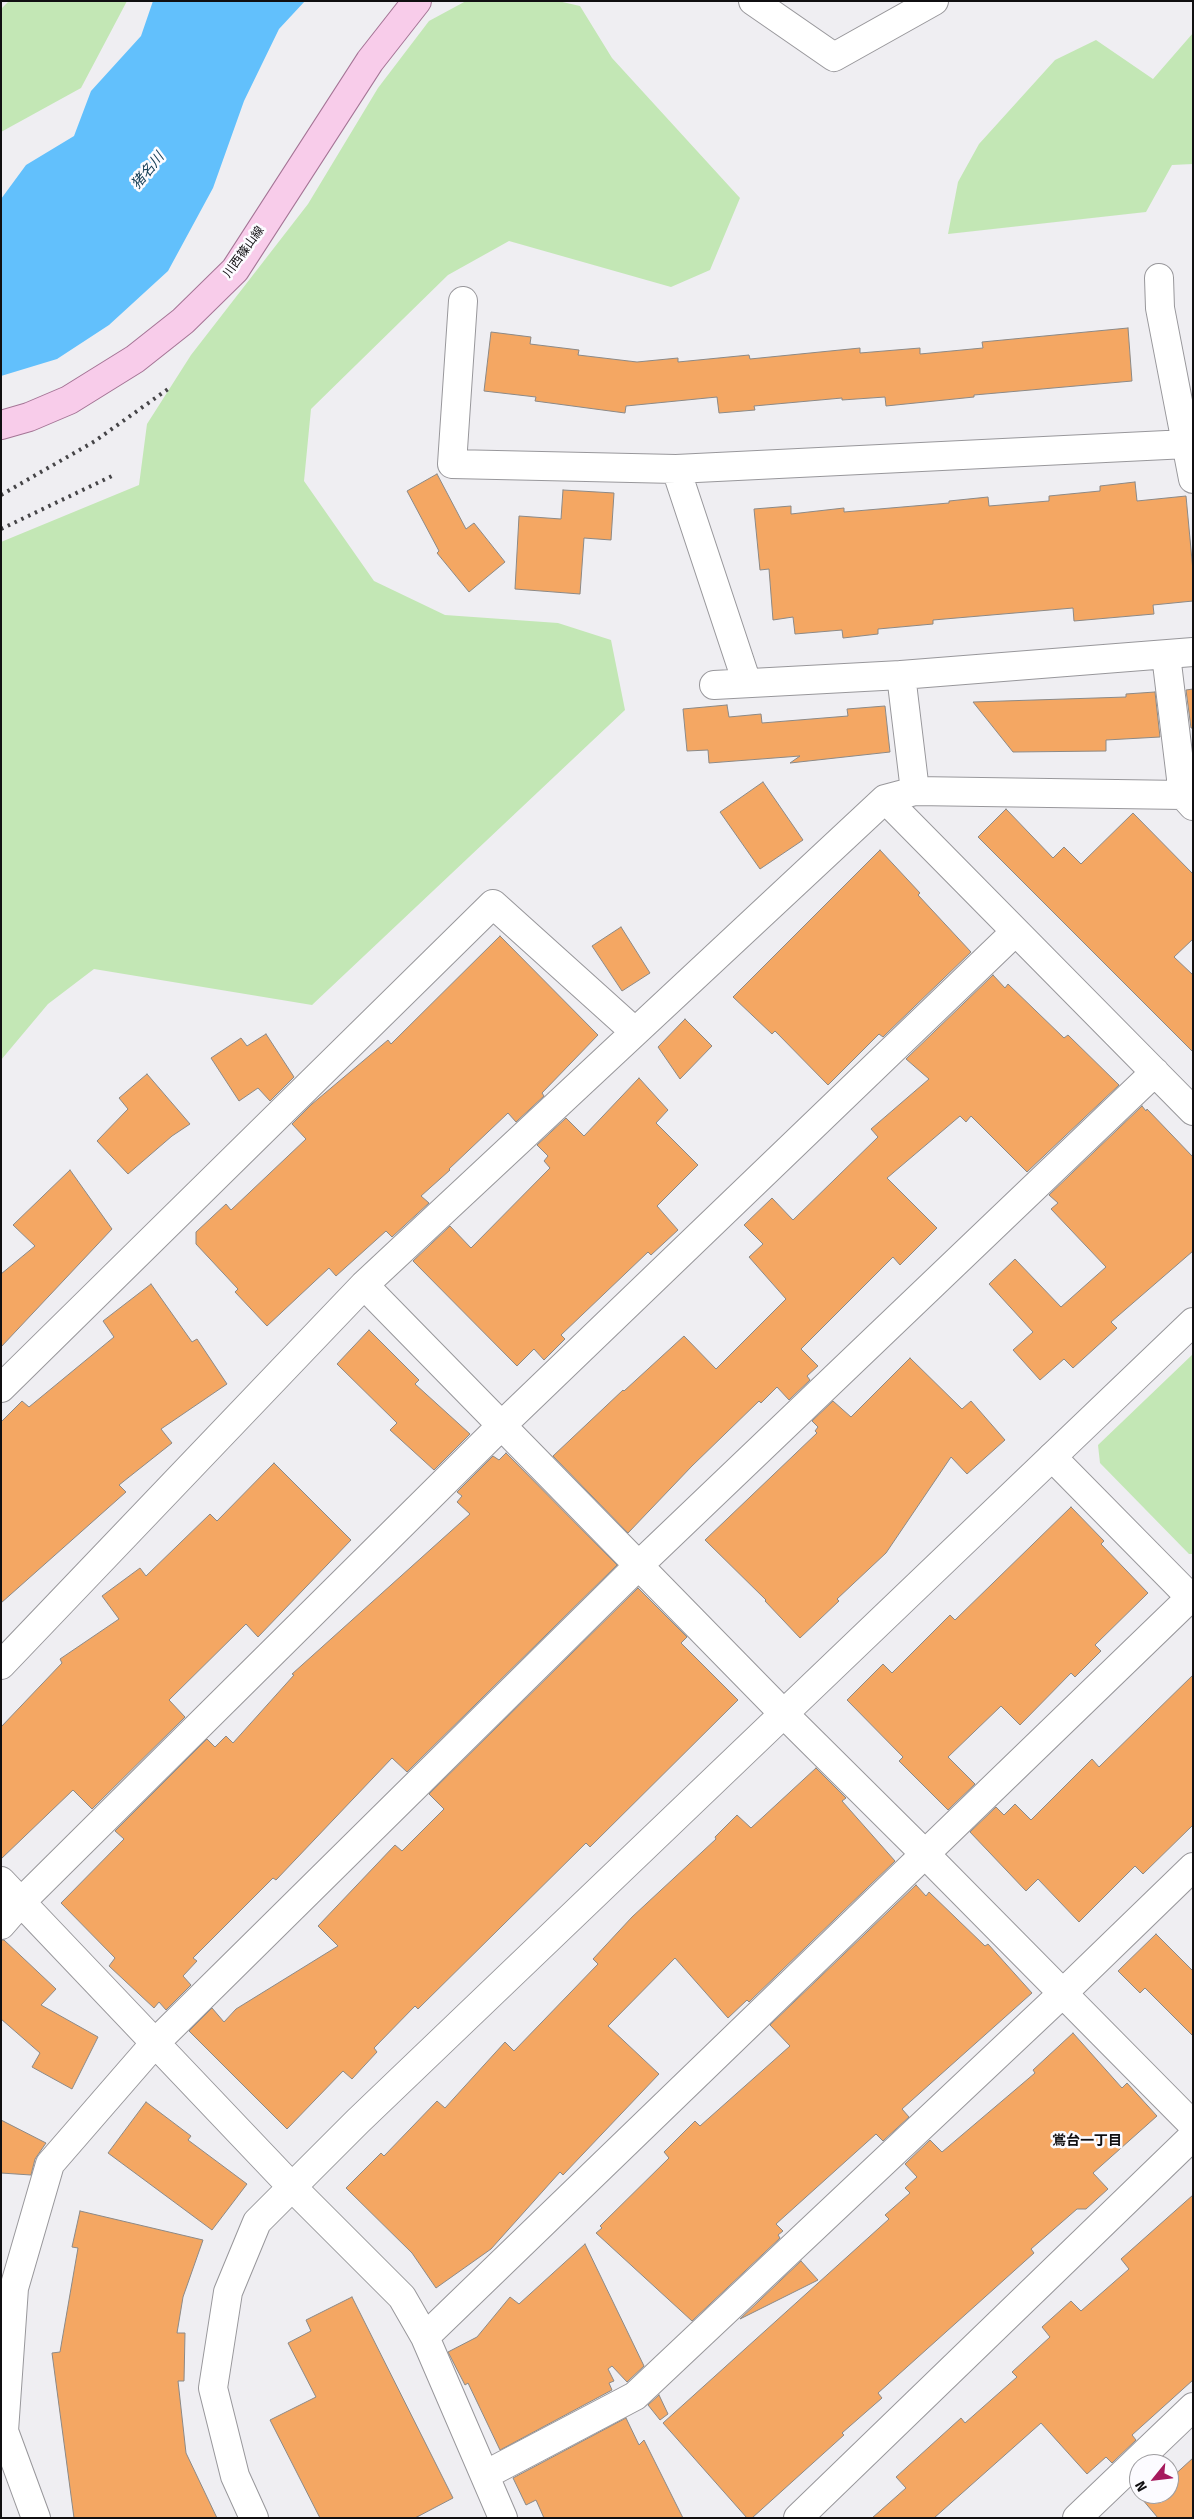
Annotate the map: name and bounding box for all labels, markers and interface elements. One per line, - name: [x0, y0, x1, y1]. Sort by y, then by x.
- water label: 猪名川: [128, 149, 168, 193]
- street label: 川西篠山線: [221, 223, 267, 281]
- district label: 鴬台一丁目: [1052, 2133, 1122, 2149]
- north arrow: [1129, 2454, 1179, 2504]
- text: N: [1132, 2478, 1151, 2494]

